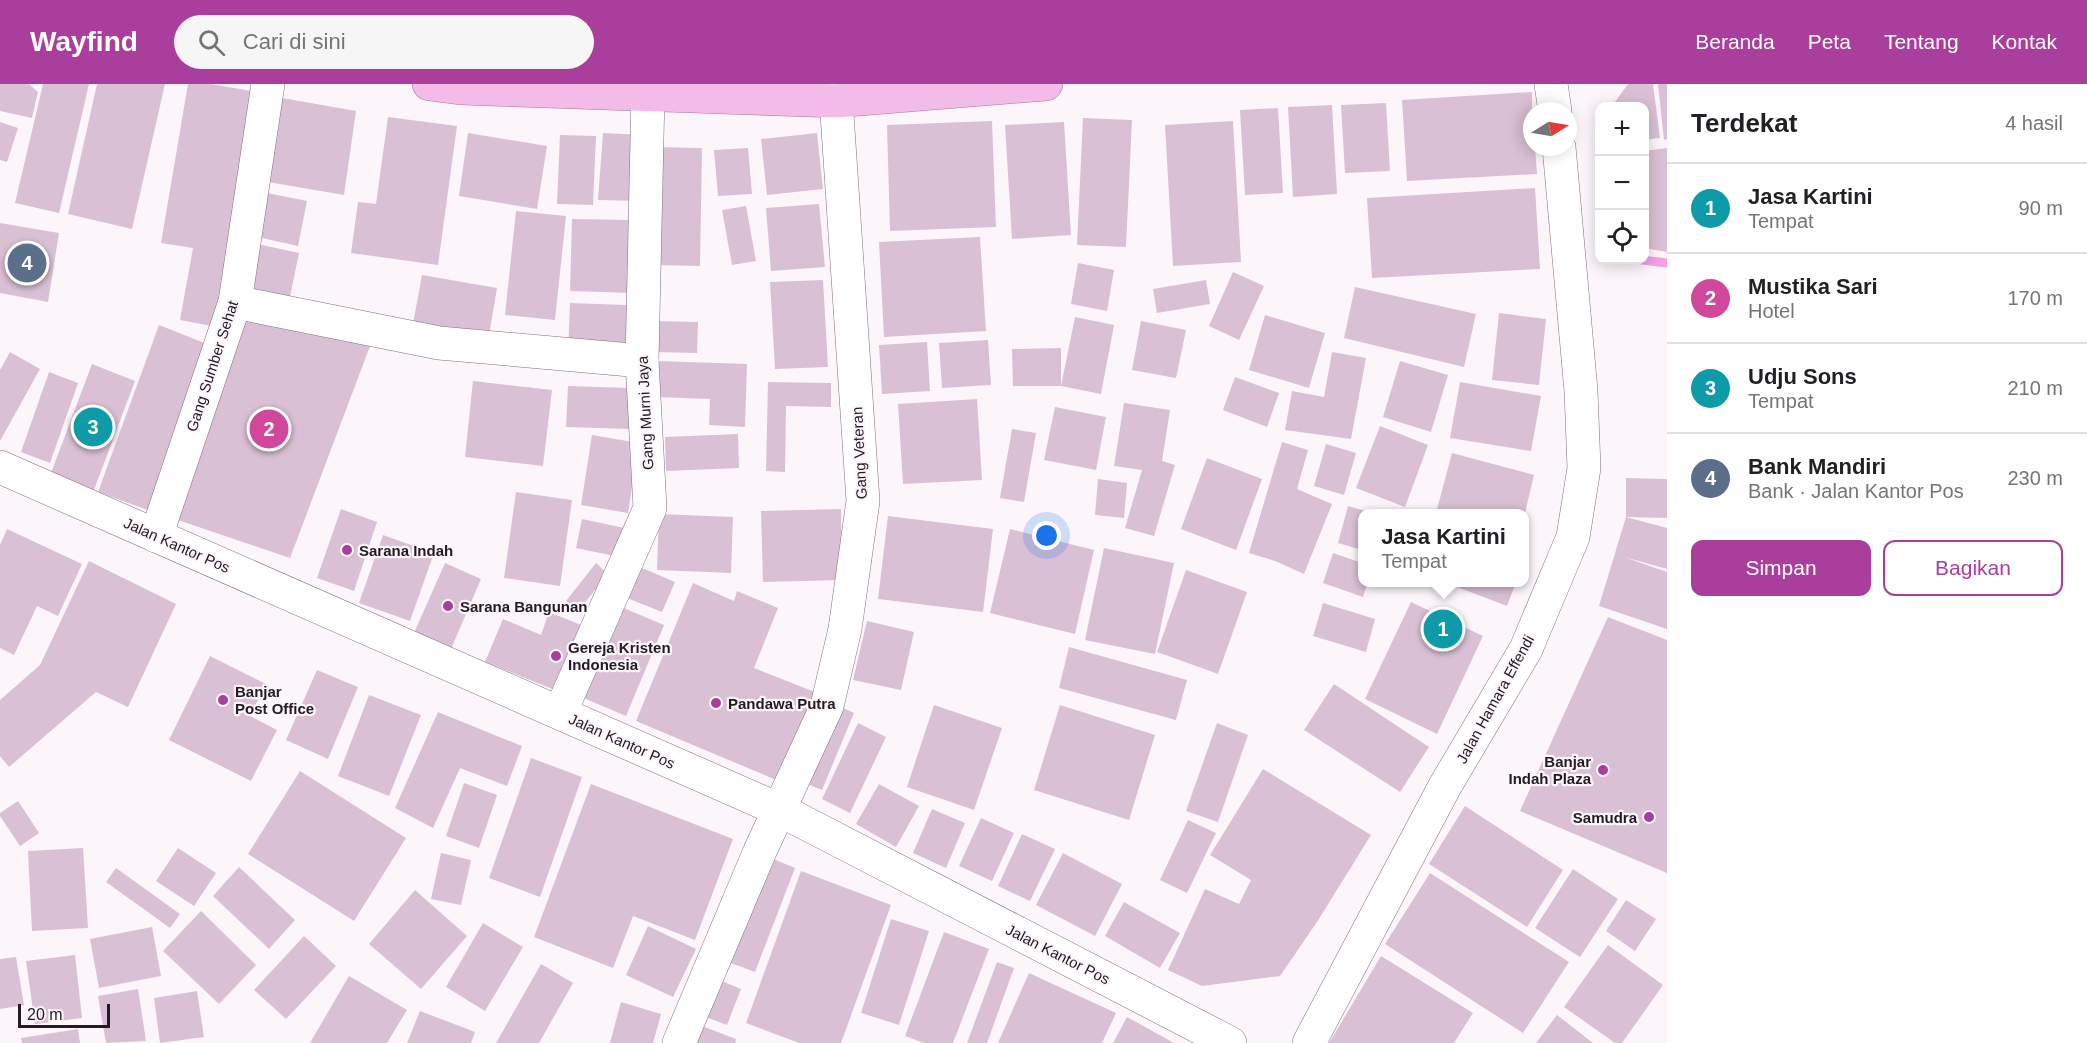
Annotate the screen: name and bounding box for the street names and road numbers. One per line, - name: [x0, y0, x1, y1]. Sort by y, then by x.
- street label: Gang Sumber Sehat: [183, 298, 241, 434]
- street label: Gang Murni Jaya: [633, 355, 656, 470]
- street label: Gang Veteran: [848, 406, 870, 500]
- street label: Jalan Kantor Pos: [121, 514, 233, 576]
- street label: Jalan Hamara Effendi: [1453, 632, 1537, 766]
- street label: Jalan Kantor Pos: [566, 710, 678, 772]
- street label: Jalan Kantor Pos: [1003, 920, 1113, 988]

